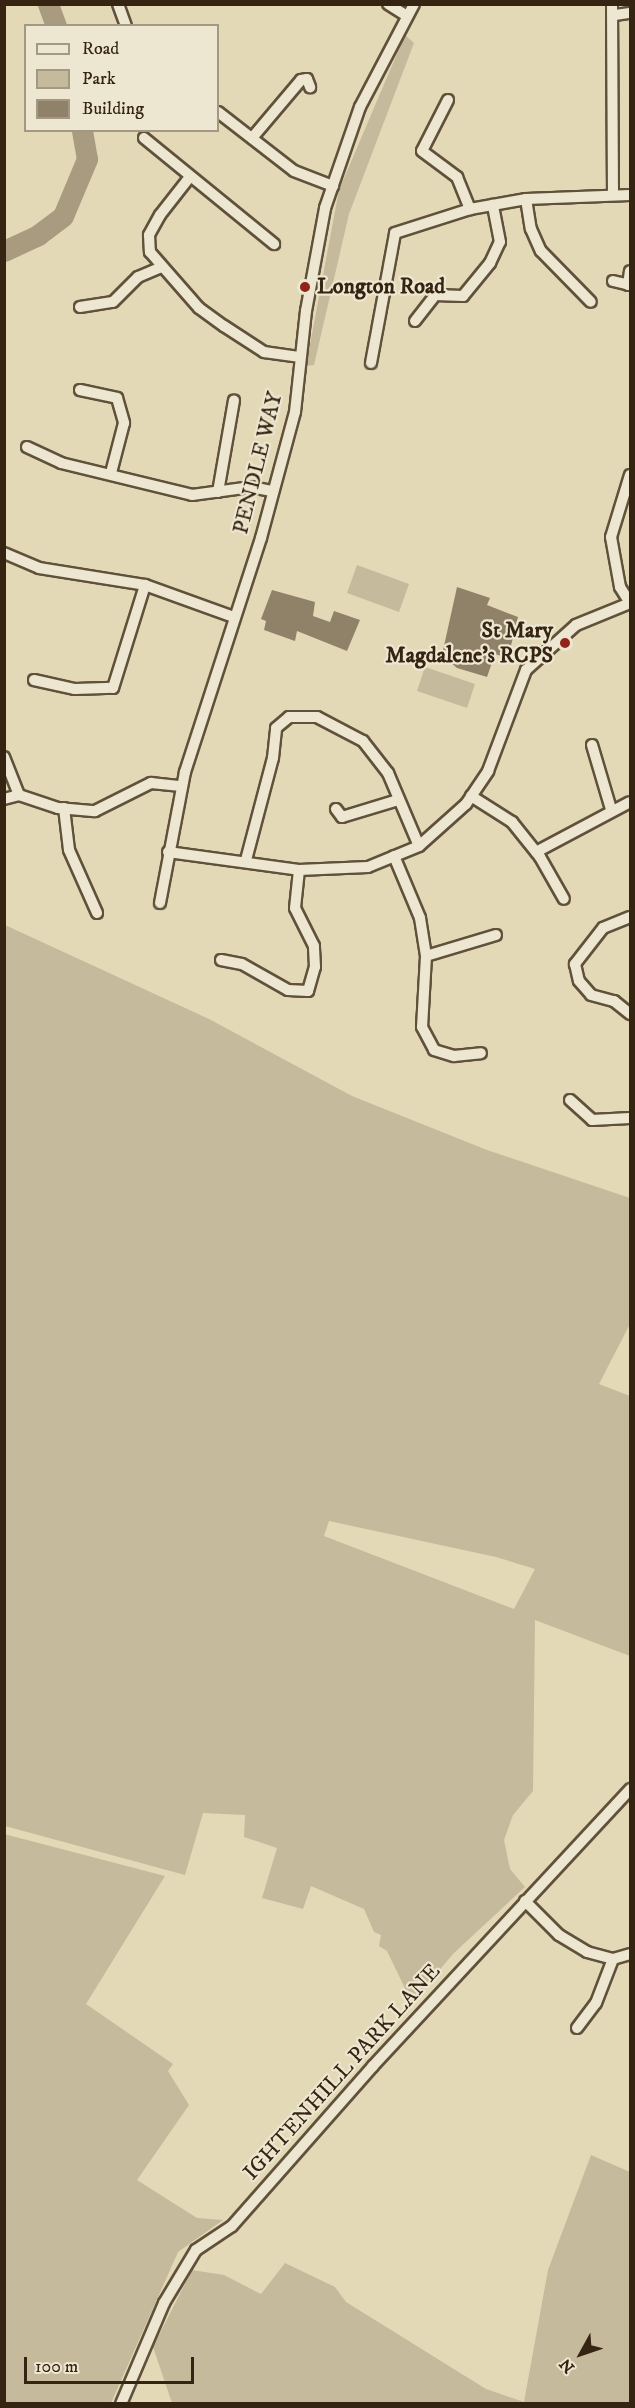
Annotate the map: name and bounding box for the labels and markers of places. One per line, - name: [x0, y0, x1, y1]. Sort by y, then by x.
- place label: Longton Road: [317, 274, 445, 300]
- marker: Longton Road: [298, 280, 312, 294]
- place label: St Mary Magdalene's RCPS: [386, 617, 553, 668]
- marker: St Mary Magdalene's RCPS: [558, 636, 572, 650]

